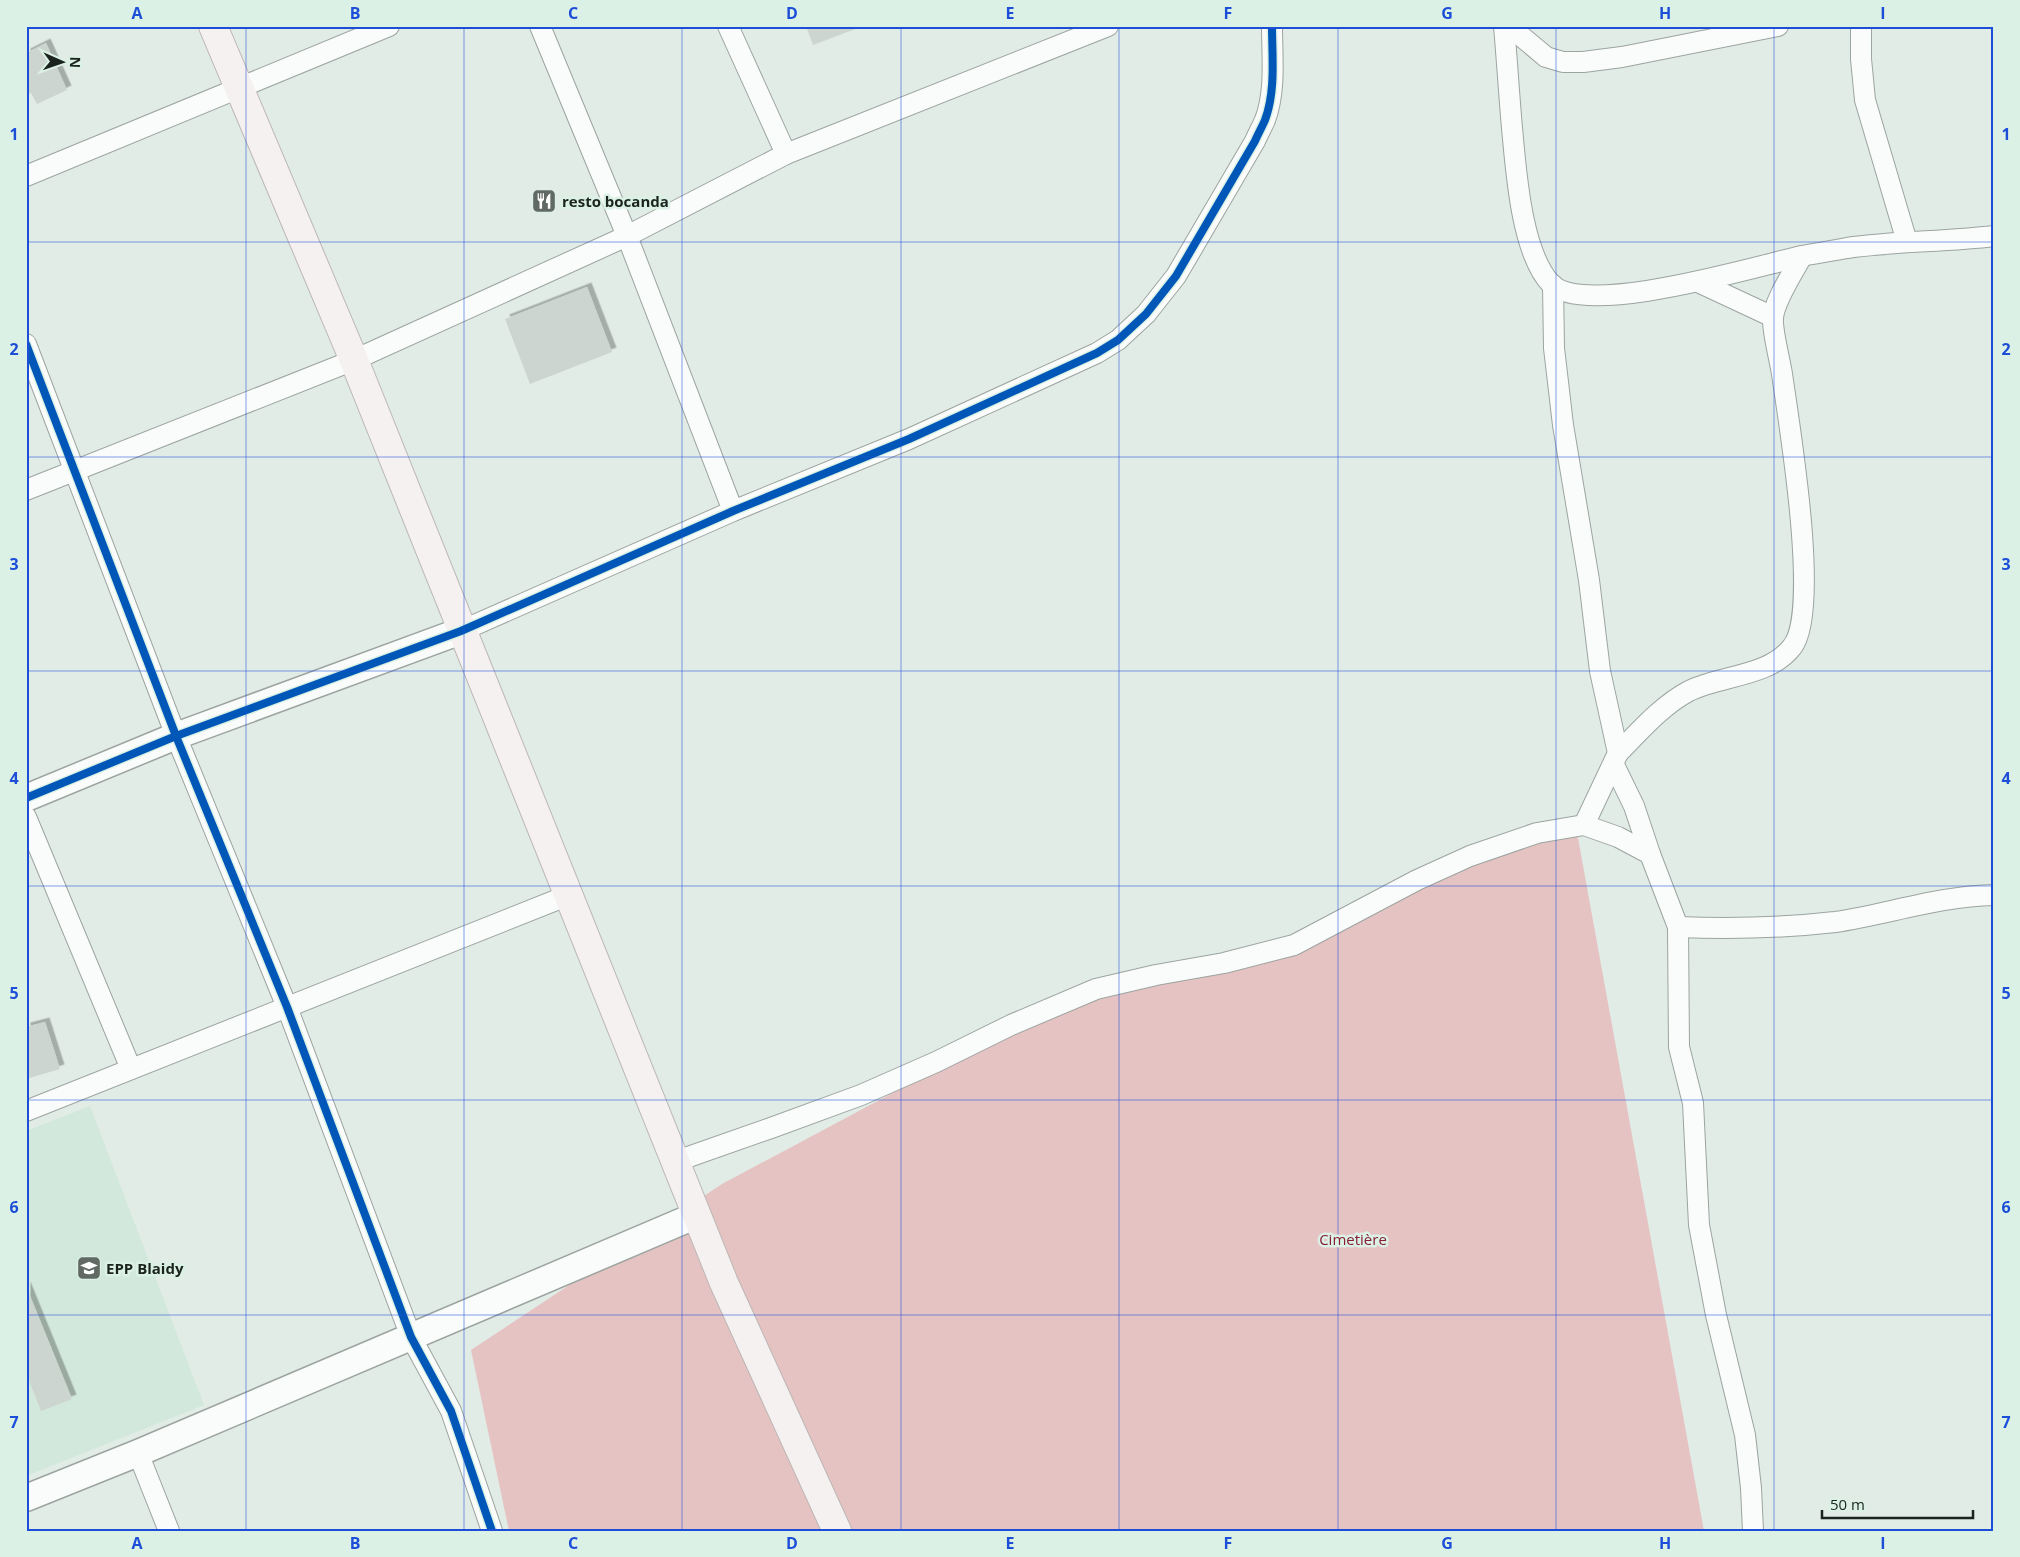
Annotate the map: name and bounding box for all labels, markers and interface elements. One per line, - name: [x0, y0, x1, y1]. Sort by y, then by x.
- text: A: [131, 2, 143, 24]
- text: B: [350, 2, 360, 24]
- text: C: [568, 2, 578, 24]
- text: D: [786, 2, 798, 24]
- text: E: [1006, 2, 1015, 24]
- text: F: [1224, 2, 1232, 24]
- text: G: [1441, 2, 1453, 24]
- text: H: [1659, 2, 1671, 24]
- text: I: [1880, 2, 1886, 24]
- north arrow: [38, 38, 88, 88]
- text: N: [66, 56, 85, 68]
- text: 1: [9, 123, 19, 145]
- text: 1: [2001, 123, 2011, 145]
- restaurant icon: resto bocanda: [531, 188, 557, 214]
- place label: resto bocanda: [562, 191, 669, 211]
- text: 2: [9, 338, 19, 360]
- text: 2: [2001, 338, 2011, 360]
- text: 3: [9, 553, 19, 575]
- text: 3: [2001, 553, 2011, 575]
- text: 4: [9, 767, 19, 789]
- text: 4: [2001, 767, 2011, 789]
- text: 5: [9, 982, 19, 1004]
- text: 5: [2001, 982, 2011, 1004]
- text: 6: [9, 1196, 19, 1218]
- text: 6: [2001, 1196, 2011, 1218]
- park label: Cimetière: [1319, 1229, 1387, 1249]
- school or university icon: EPP Blaidy: [76, 1255, 102, 1281]
- place label: EPP Blaidy: [106, 1258, 184, 1278]
- text: 7: [9, 1411, 19, 1433]
- text: 7: [2001, 1411, 2011, 1433]
- scale bar: [1822, 1487, 1974, 1519]
- text: 50 m: [1830, 1494, 1865, 1514]
- text: A: [131, 1532, 143, 1554]
- text: B: [350, 1532, 360, 1554]
- text: C: [568, 1532, 578, 1554]
- text: D: [786, 1532, 798, 1554]
- text: E: [1006, 1532, 1015, 1554]
- text: F: [1224, 1532, 1232, 1554]
- text: G: [1441, 1532, 1453, 1554]
- text: H: [1659, 1532, 1671, 1554]
- text: I: [1880, 1532, 1886, 1554]

